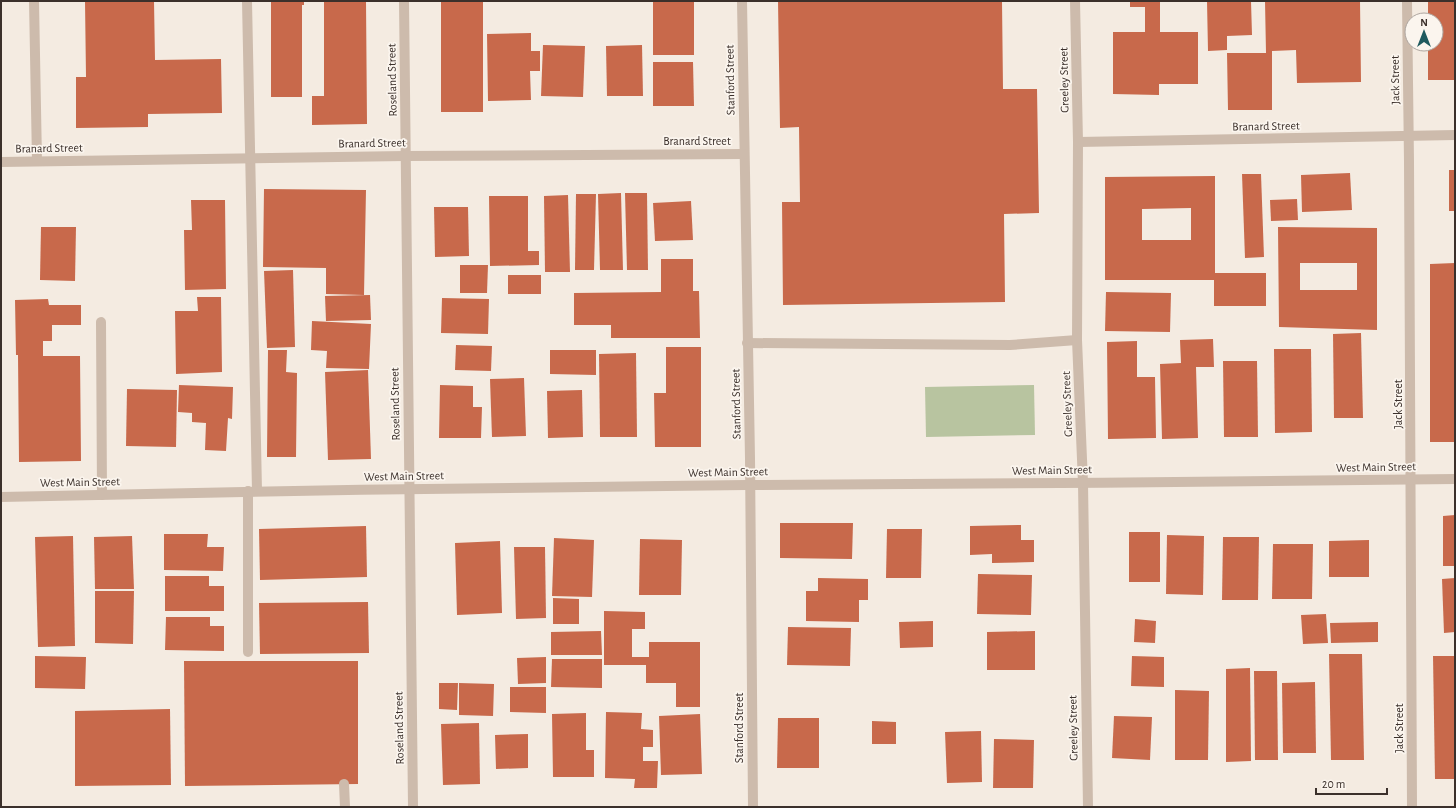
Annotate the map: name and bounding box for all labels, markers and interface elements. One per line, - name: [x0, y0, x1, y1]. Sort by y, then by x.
- north arrow: [1404, 12, 1444, 52]
- text: N: [1420, 17, 1428, 28]
- street label: Roseland Street: [385, 43, 399, 117]
- street label: Stanford Street: [723, 44, 737, 115]
- street label: Greeley Street: [1057, 47, 1072, 113]
- street label: Jack Street: [1389, 55, 1401, 105]
- street label: Branard Street: [1232, 119, 1300, 133]
- street label: Branard Street: [663, 135, 731, 147]
- street label: Branard Street: [338, 136, 406, 150]
- street label: Branard Street: [15, 141, 83, 155]
- street label: Roseland Street: [388, 367, 402, 441]
- street label: Stanford Street: [729, 368, 743, 439]
- street label: Greeley Street: [1060, 371, 1075, 437]
- street label: Jack Street: [1392, 379, 1404, 429]
- street label: West Main Street: [1336, 460, 1416, 474]
- street label: West Main Street: [1012, 463, 1092, 477]
- street label: West Main Street: [688, 465, 768, 479]
- street label: West Main Street: [364, 469, 444, 483]
- street label: West Main Street: [40, 475, 120, 489]
- street label: Roseland Street: [392, 691, 406, 765]
- street label: Stanford Street: [733, 693, 745, 763]
- street label: Greeley Street: [1066, 695, 1081, 761]
- street label: Jack Street: [1393, 703, 1405, 753]
- scale bar: [1316, 770, 1387, 796]
- text: 20 m: [1322, 778, 1345, 790]

